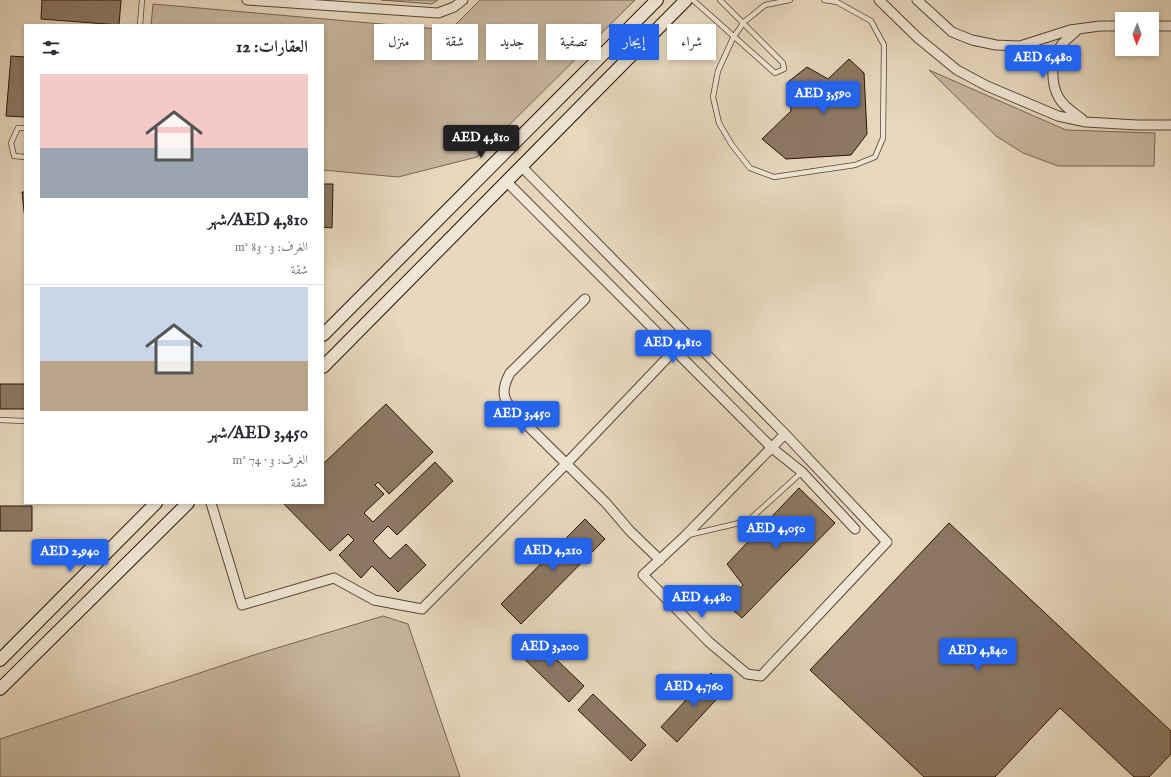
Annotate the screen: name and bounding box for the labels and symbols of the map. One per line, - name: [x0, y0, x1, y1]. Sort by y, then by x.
- north arrow: [1115, 12, 1159, 56]
- pin: AED 6,480: [997, 45, 1089, 79]
- pin: AED 3,590: [777, 81, 869, 115]
- pin: AED 4,810: [435, 125, 527, 159]
- pin: AED 4,810: [627, 330, 719, 364]
- pin: AED 3,450: [476, 401, 568, 435]
- pin: AED 4,050: [730, 516, 822, 550]
- pin: AED 4,210: [507, 538, 599, 572]
- pin: AED 2,940: [24, 539, 116, 573]
- pin: AED 4,480: [656, 585, 748, 619]
- pin: AED 3,200: [504, 634, 596, 668]
- pin: AED 4,840: [932, 638, 1024, 672]
- pin: AED 4,760: [648, 674, 740, 708]

